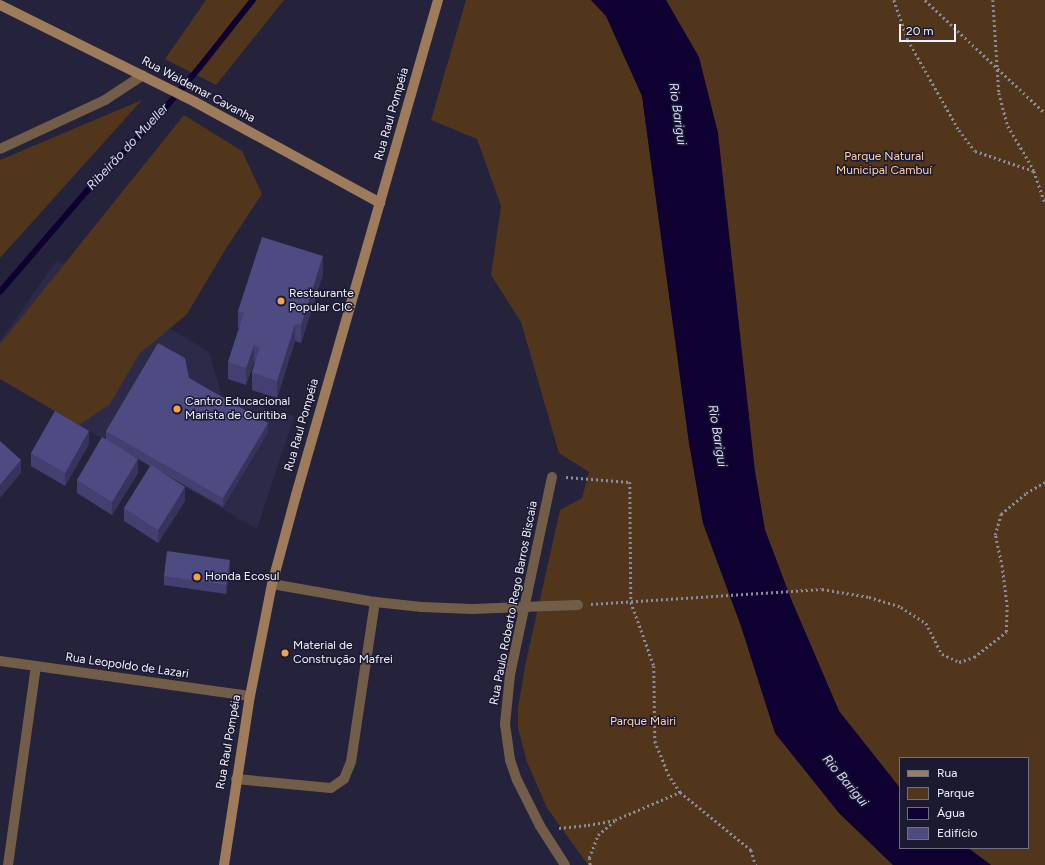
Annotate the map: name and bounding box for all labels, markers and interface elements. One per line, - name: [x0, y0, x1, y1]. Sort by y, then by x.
- scale bar: [901, 16, 958, 42]
- text: 20 m: [906, 24, 934, 38]
- street label: Rua Waldemar Cavanha: [139, 54, 257, 126]
- street label: Rua Raul Pompéia: [372, 66, 412, 162]
- water label: Rio Barigui: [665, 82, 689, 146]
- water label: Ribeirão do Mueller: [84, 100, 172, 194]
- park label: Parque Natural Municipal Cambuí: [836, 150, 932, 178]
- place label: Restaurante Popular CIC: [289, 287, 354, 315]
- marker: Restaurante Popular CIC: [276, 296, 286, 306]
- street label: Rua Raul Pompéia: [282, 377, 322, 473]
- place label: Cantro Educacional Marista de Curitiba: [185, 395, 290, 423]
- marker: Cantro Educacional Marista de Curitiba: [172, 404, 182, 414]
- water label: Rio Barigui: [704, 404, 730, 468]
- street label: Rua Paulo Roberto Rego Barros Biscaia: [487, 500, 541, 706]
- place label: Honda Ecosul: [205, 570, 279, 584]
- marker: Honda Ecosul: [192, 572, 202, 582]
- place label: Material de Construção Mafrei: [293, 639, 393, 667]
- marker: Material de Construção Mafrei: [280, 648, 290, 658]
- street label: Rua Leopoldo de Lazari: [64, 650, 190, 682]
- street label: Rua Raul Pompéia: [214, 694, 244, 790]
- park label: Parque Mairi: [610, 715, 676, 729]
- water label: Rio Barigui: [819, 752, 871, 810]
- legend: [899, 757, 1029, 849]
- text: Rua: [937, 766, 957, 780]
- text: Parque: [937, 786, 974, 800]
- text: Água: [937, 806, 965, 820]
- text: Edifício: [937, 826, 977, 840]

